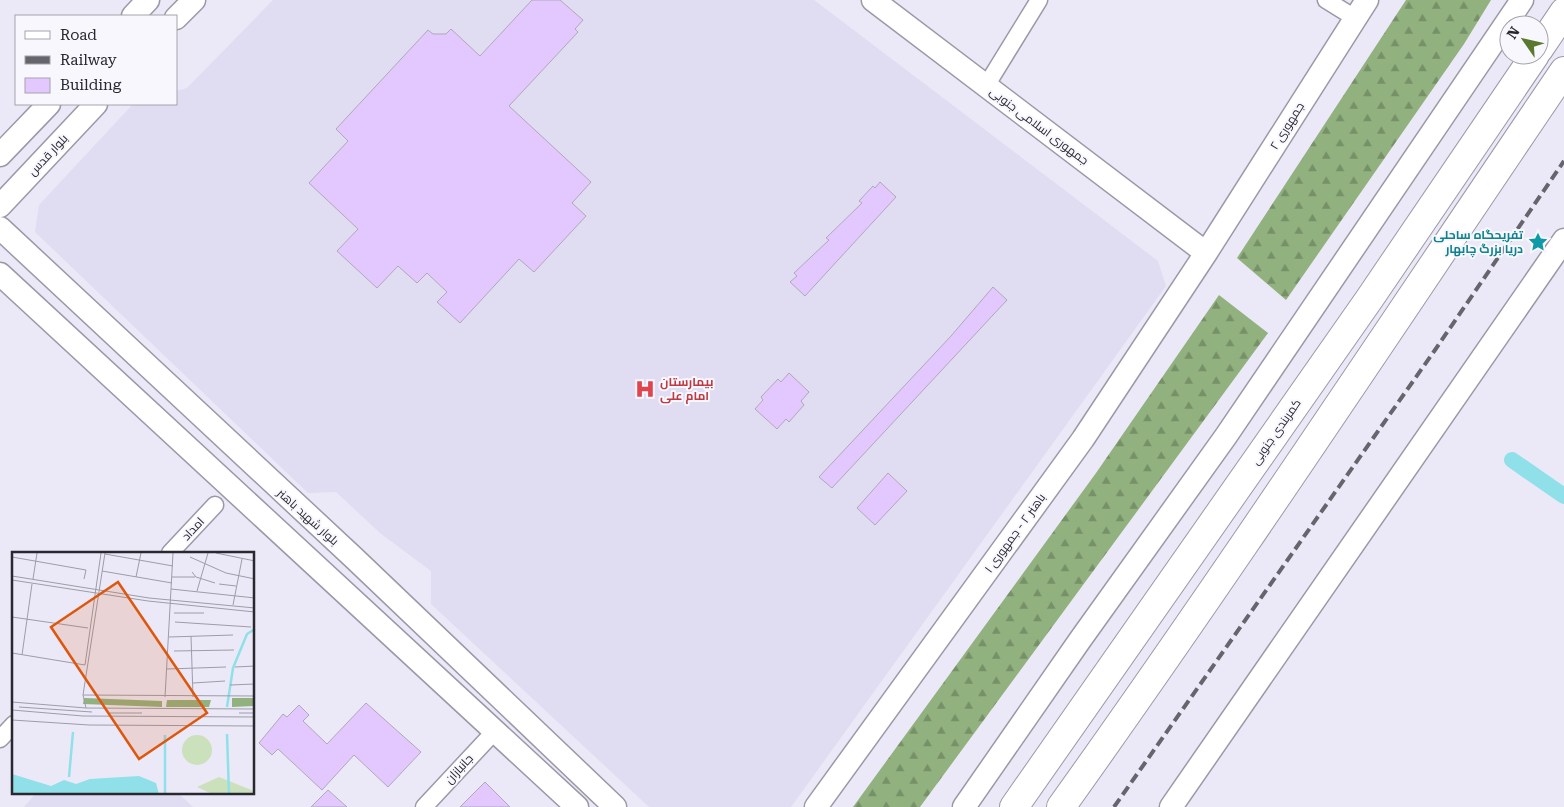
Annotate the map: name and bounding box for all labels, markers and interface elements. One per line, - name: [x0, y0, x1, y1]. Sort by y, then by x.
- legend: [15, 15, 178, 105]
- north arrow: [1499, 15, 1549, 65]
- text: N: [1504, 24, 1523, 42]
- text: Road: [60, 26, 97, 44]
- text: Railway: [60, 51, 117, 69]
- text: Building: [60, 76, 122, 94]
- street label: جمهوری اسلامی جنوبی: [987, 84, 1091, 168]
- street label: جمهوری ۲: [1267, 100, 1307, 152]
- street label: بلوار قدس: [25, 131, 71, 179]
- place label: تفریحگاه ساحلی دریا بزرگ چابهار: [1433, 228, 1524, 258]
- place icon: تفریحگاه ساحلی دریا بزرگ چابهار: [1527, 231, 1549, 253]
- place label: بیمارستان امام علی: [660, 375, 713, 404]
- hospital icon: بیمارستان امام علی: [634, 378, 656, 400]
- street label: کمربندی جنوبی: [1248, 396, 1304, 468]
- street label: بلوار شهید باهنر: [274, 485, 341, 548]
- street label: باهنر ۲ - جمهوری ۱: [982, 491, 1048, 575]
- street label: امداد: [179, 515, 207, 543]
- inset map: [12, 552, 255, 794]
- street label: جانبازان: [442, 751, 476, 787]

